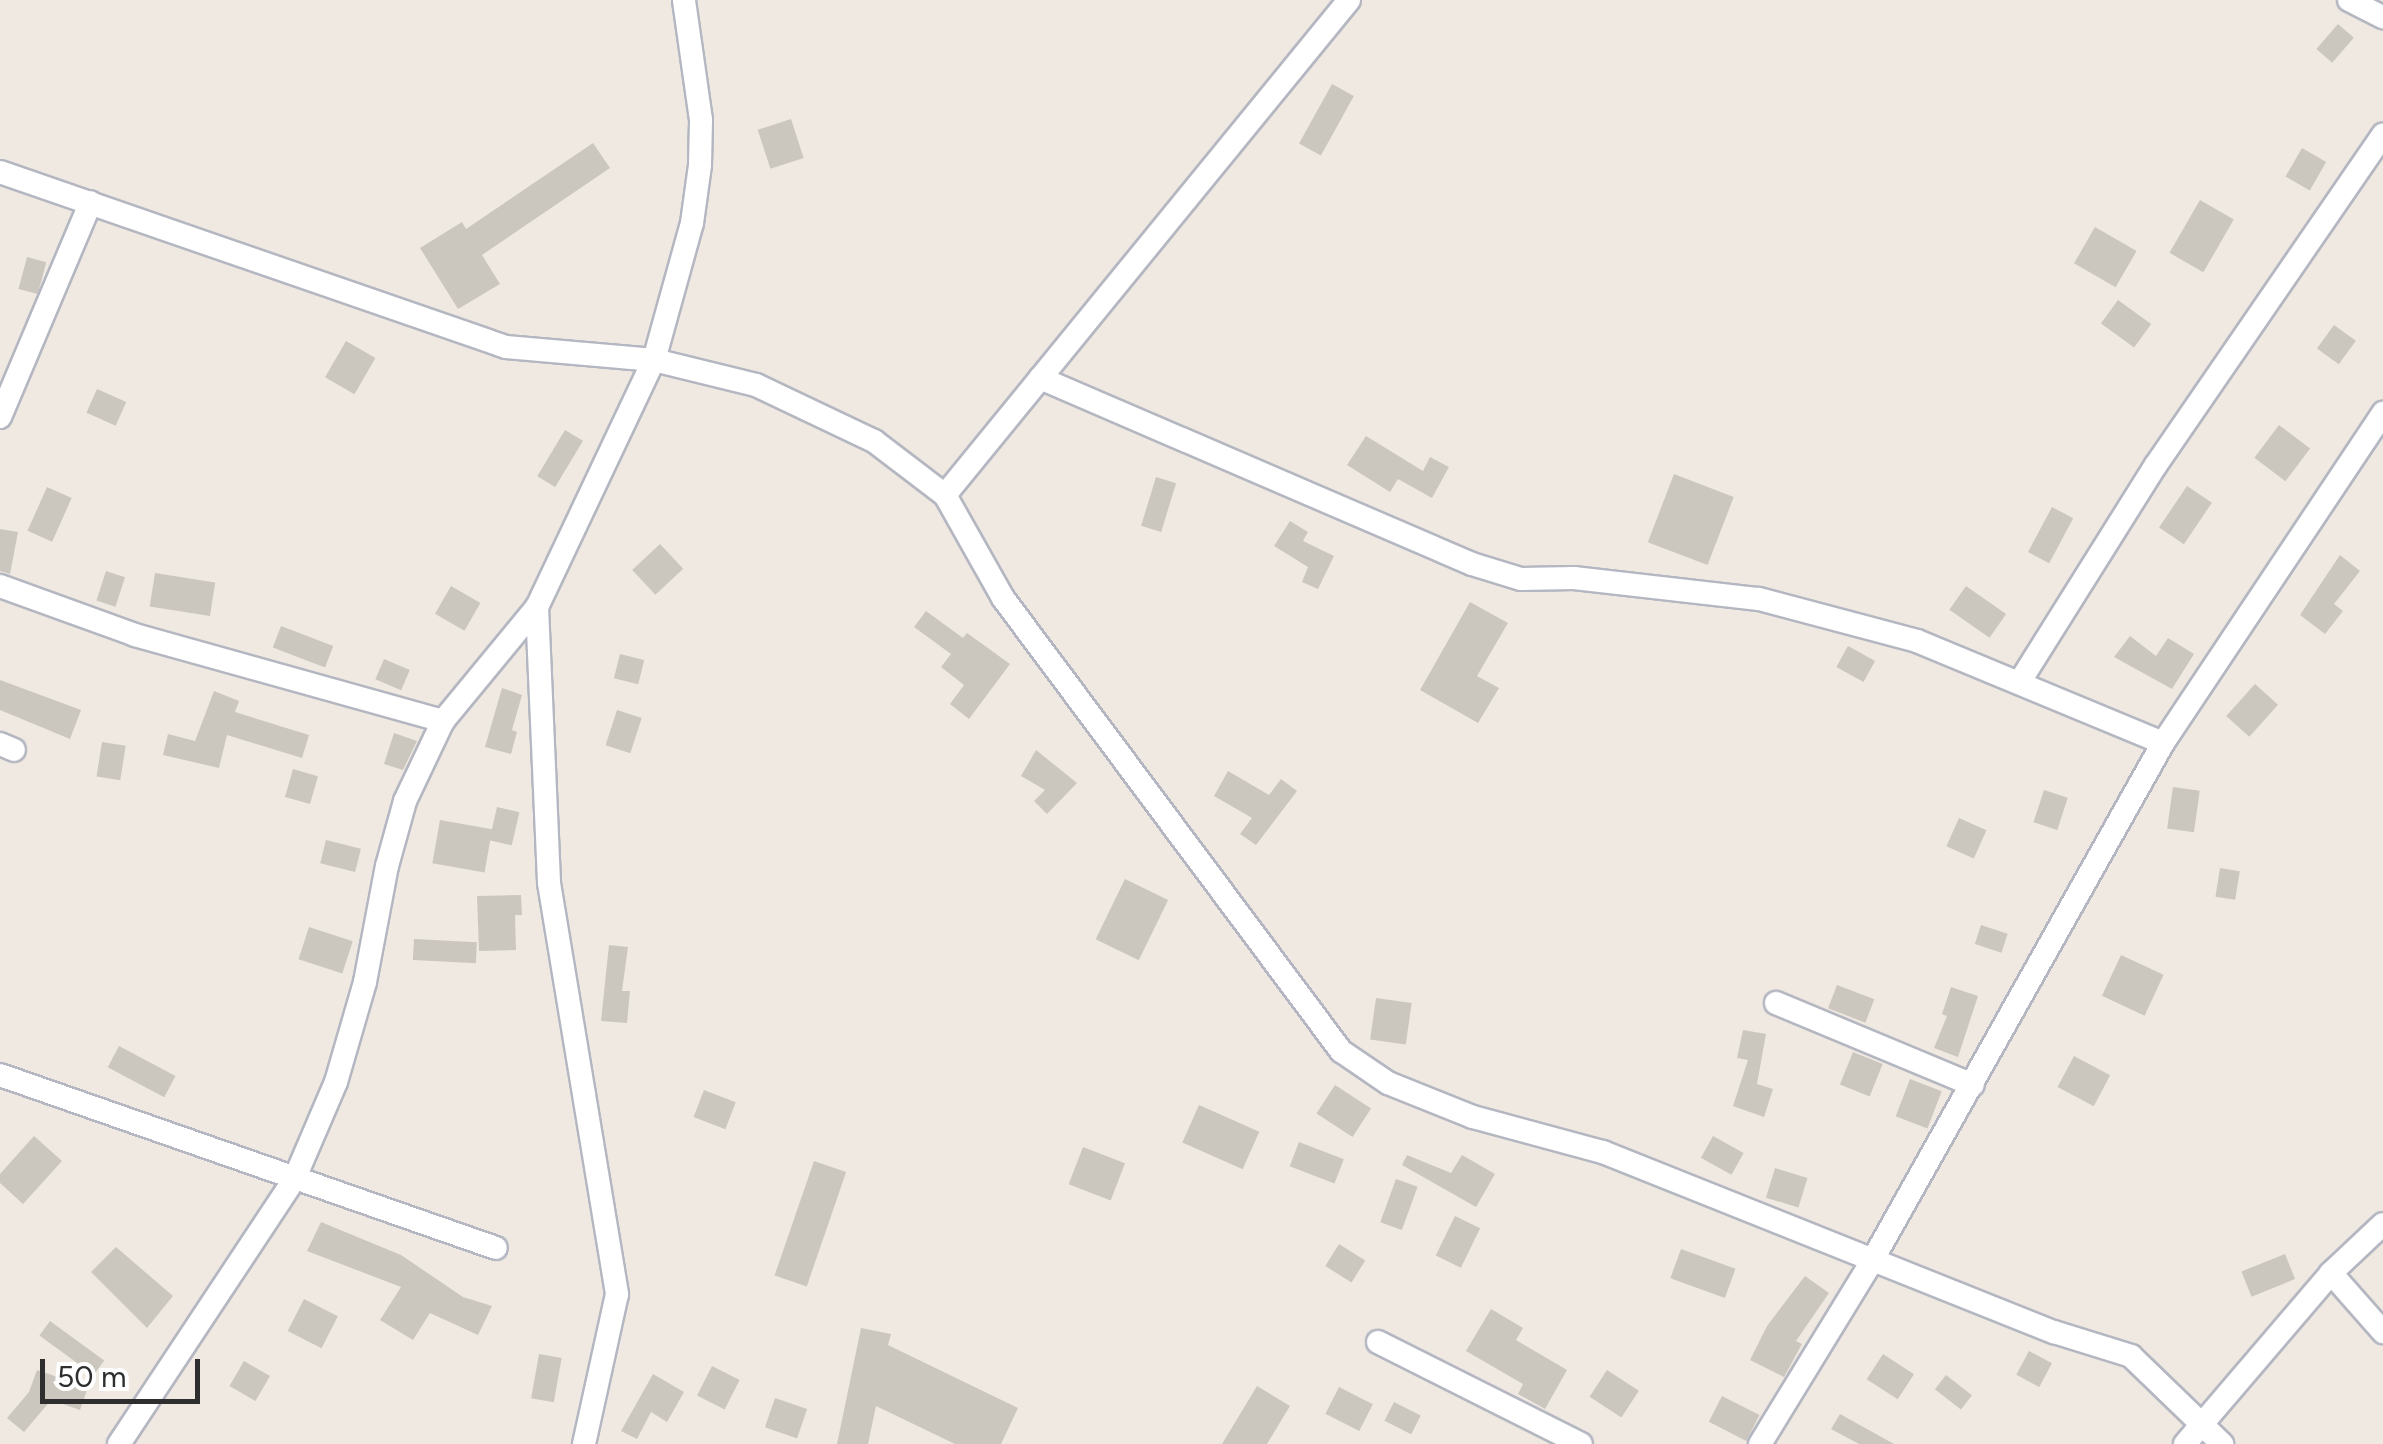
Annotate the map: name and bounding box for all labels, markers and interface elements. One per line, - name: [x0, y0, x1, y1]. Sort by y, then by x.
- scale bar: [45, 1339, 205, 1401]
- text: 50 m: [57, 1358, 126, 1395]

